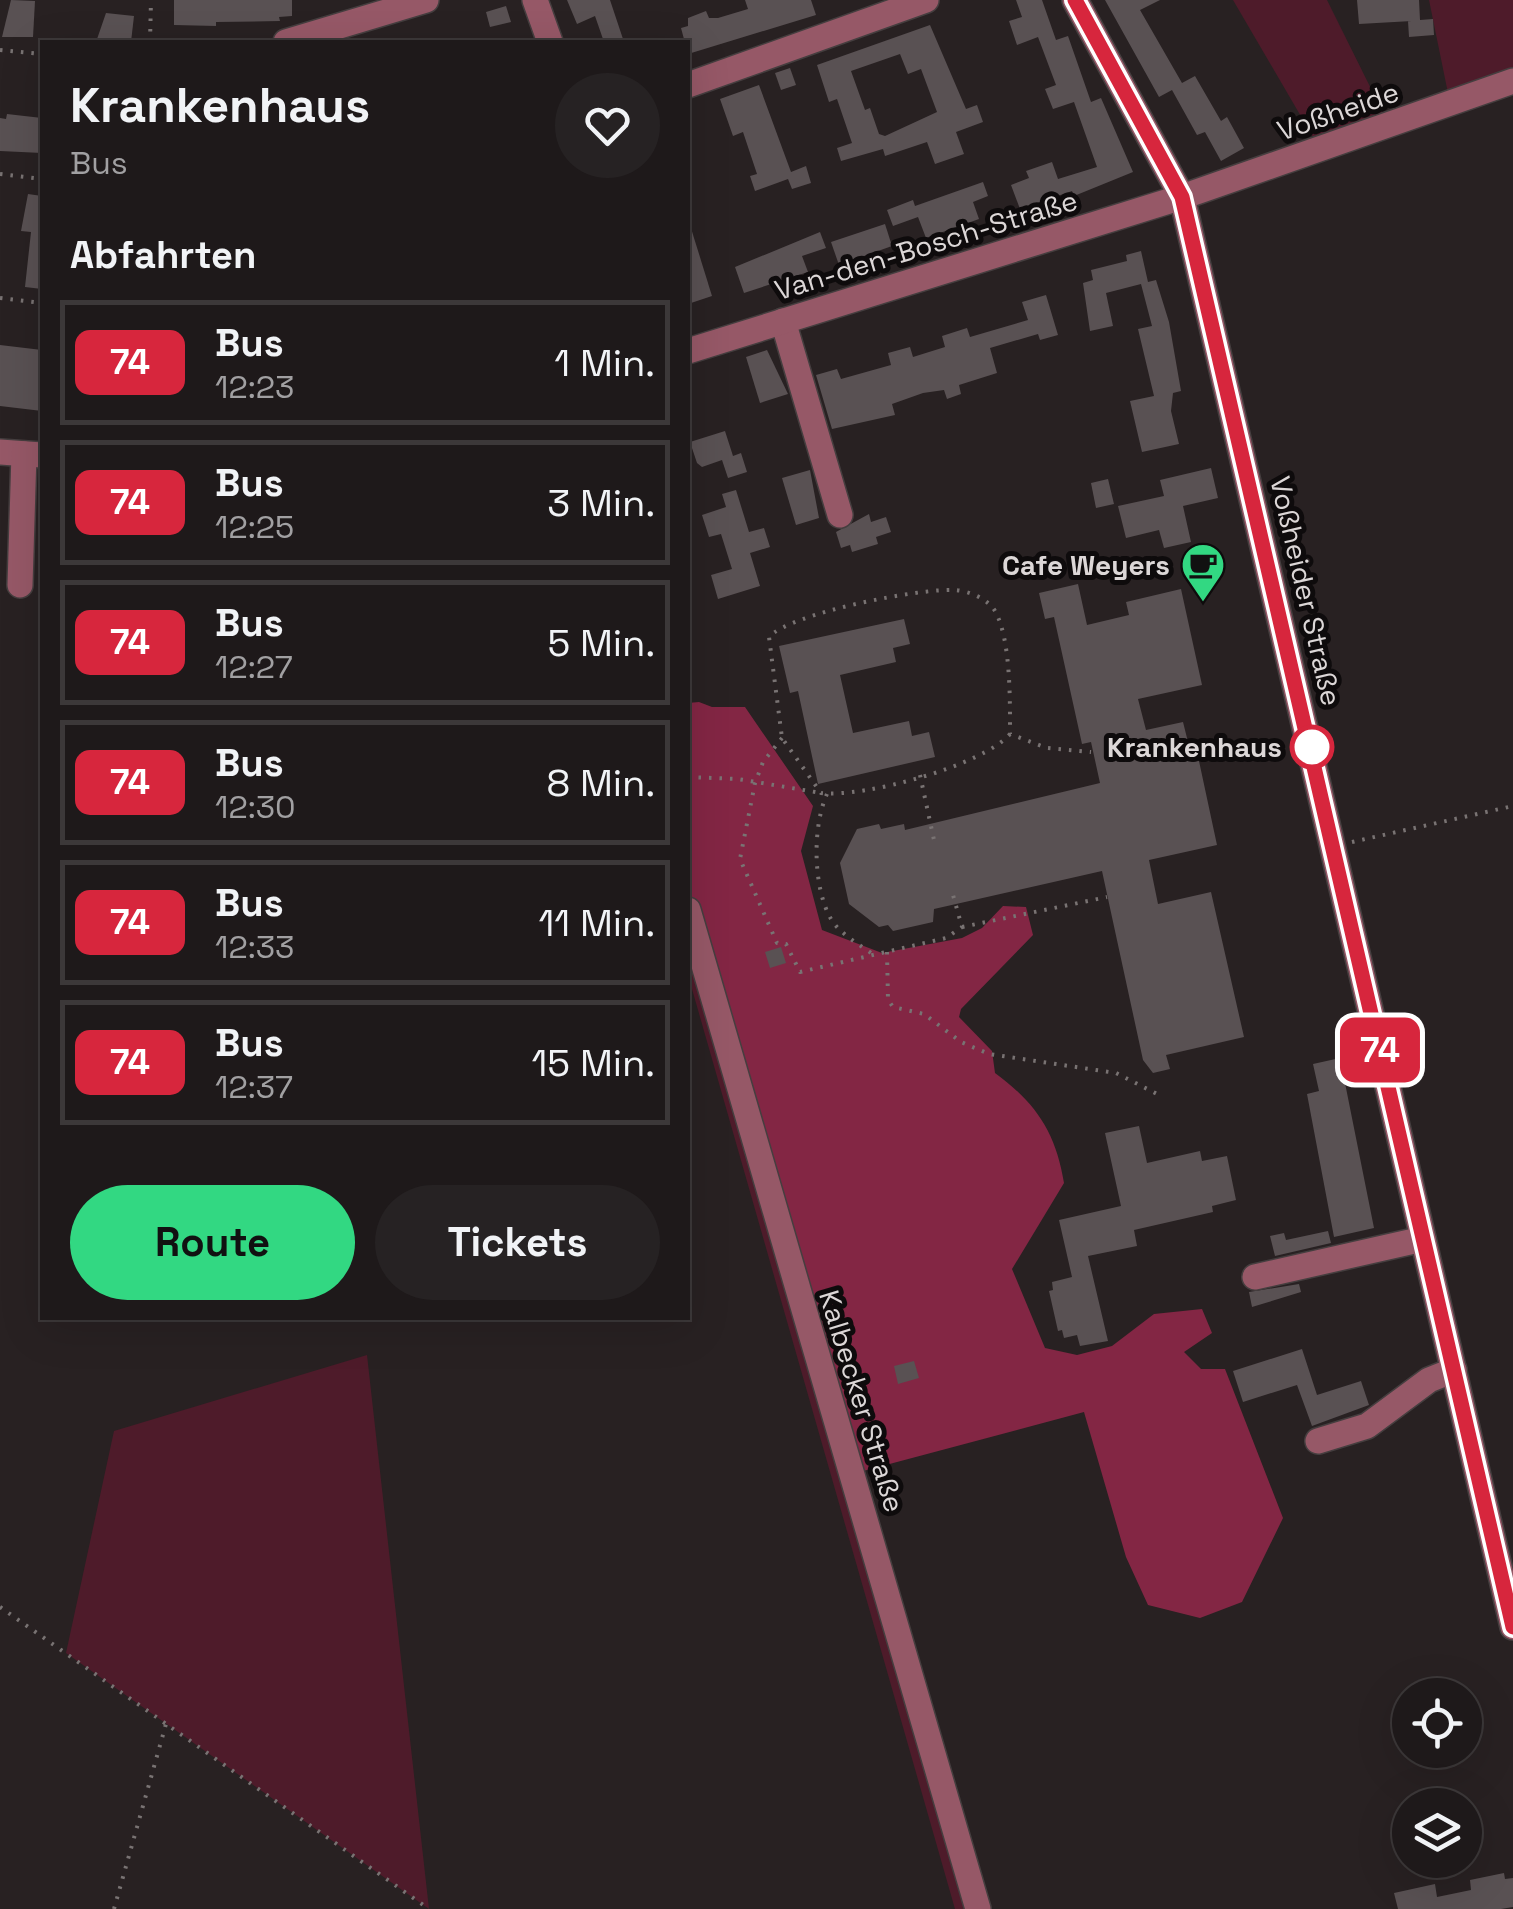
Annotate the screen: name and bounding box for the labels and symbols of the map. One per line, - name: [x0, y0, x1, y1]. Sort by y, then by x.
- street label: Voßheide: [1272, 73, 1404, 149]
- street label: Van-den-Bosch-Straße: [770, 182, 1082, 308]
- street label: Voßheider Straße: [1262, 473, 1350, 709]
- cafe icon: Cafe Weyers: [1180, 542, 1226, 603]
- place label: Cafe Weyers: [1002, 547, 1170, 583]
- marker: Krankenhaus: [1291, 726, 1333, 768]
- place label: Krankenhaus: [1107, 729, 1282, 765]
- line badge: 74: [1335, 1018, 1425, 1082]
- street label: Kalbecker Straße: [811, 1286, 913, 1516]

